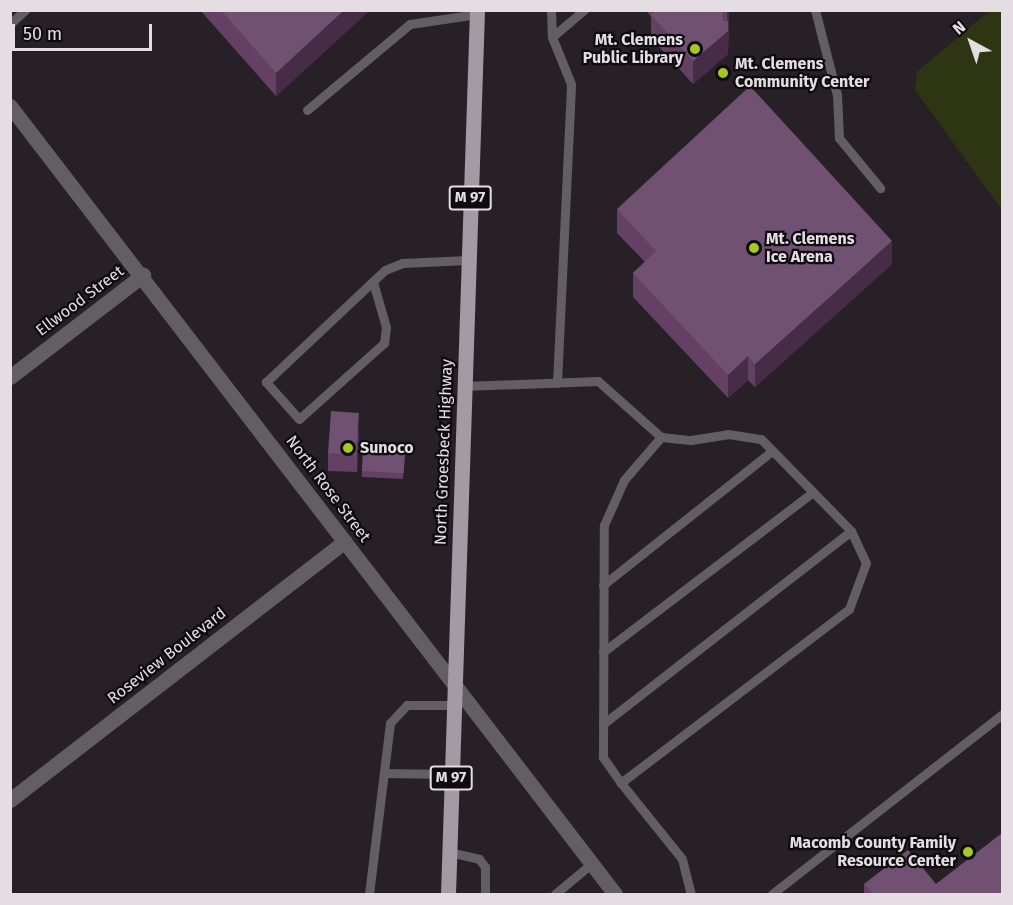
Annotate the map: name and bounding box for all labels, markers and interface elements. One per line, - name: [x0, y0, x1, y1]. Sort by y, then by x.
- scale bar: [15, 12, 154, 50]
- north arrow: [941, 12, 1001, 72]
- text: N: [949, 17, 969, 39]
- text: 50 m: [23, 23, 62, 45]
- place label: Mt. Clemens Public Library: [583, 30, 683, 68]
- marker: Mt. Clemens Public Library: [688, 42, 702, 56]
- place label: Mt. Clemens Community Center: [735, 54, 869, 92]
- marker: Mt. Clemens Community Center: [716, 66, 730, 80]
- road number: M 97: [448, 186, 492, 210]
- place label: Mt. Clemens Ice Arena: [766, 229, 854, 267]
- marker: Mt. Clemens Ice Arena: [747, 241, 761, 255]
- street label: Ellwood Street: [32, 262, 128, 340]
- street label: North Groesbeck Highway: [431, 359, 457, 545]
- street label: North Rose Street: [282, 432, 374, 546]
- place label: Sunoco: [360, 438, 414, 458]
- marker: Sunoco: [341, 441, 355, 455]
- street label: Roseview Boulevard: [104, 604, 230, 708]
- road number: M 97: [428, 766, 474, 790]
- place label: Macomb County Family Resource Center: [790, 833, 956, 871]
- marker: Macomb County Family Resource Center: [961, 845, 975, 859]

